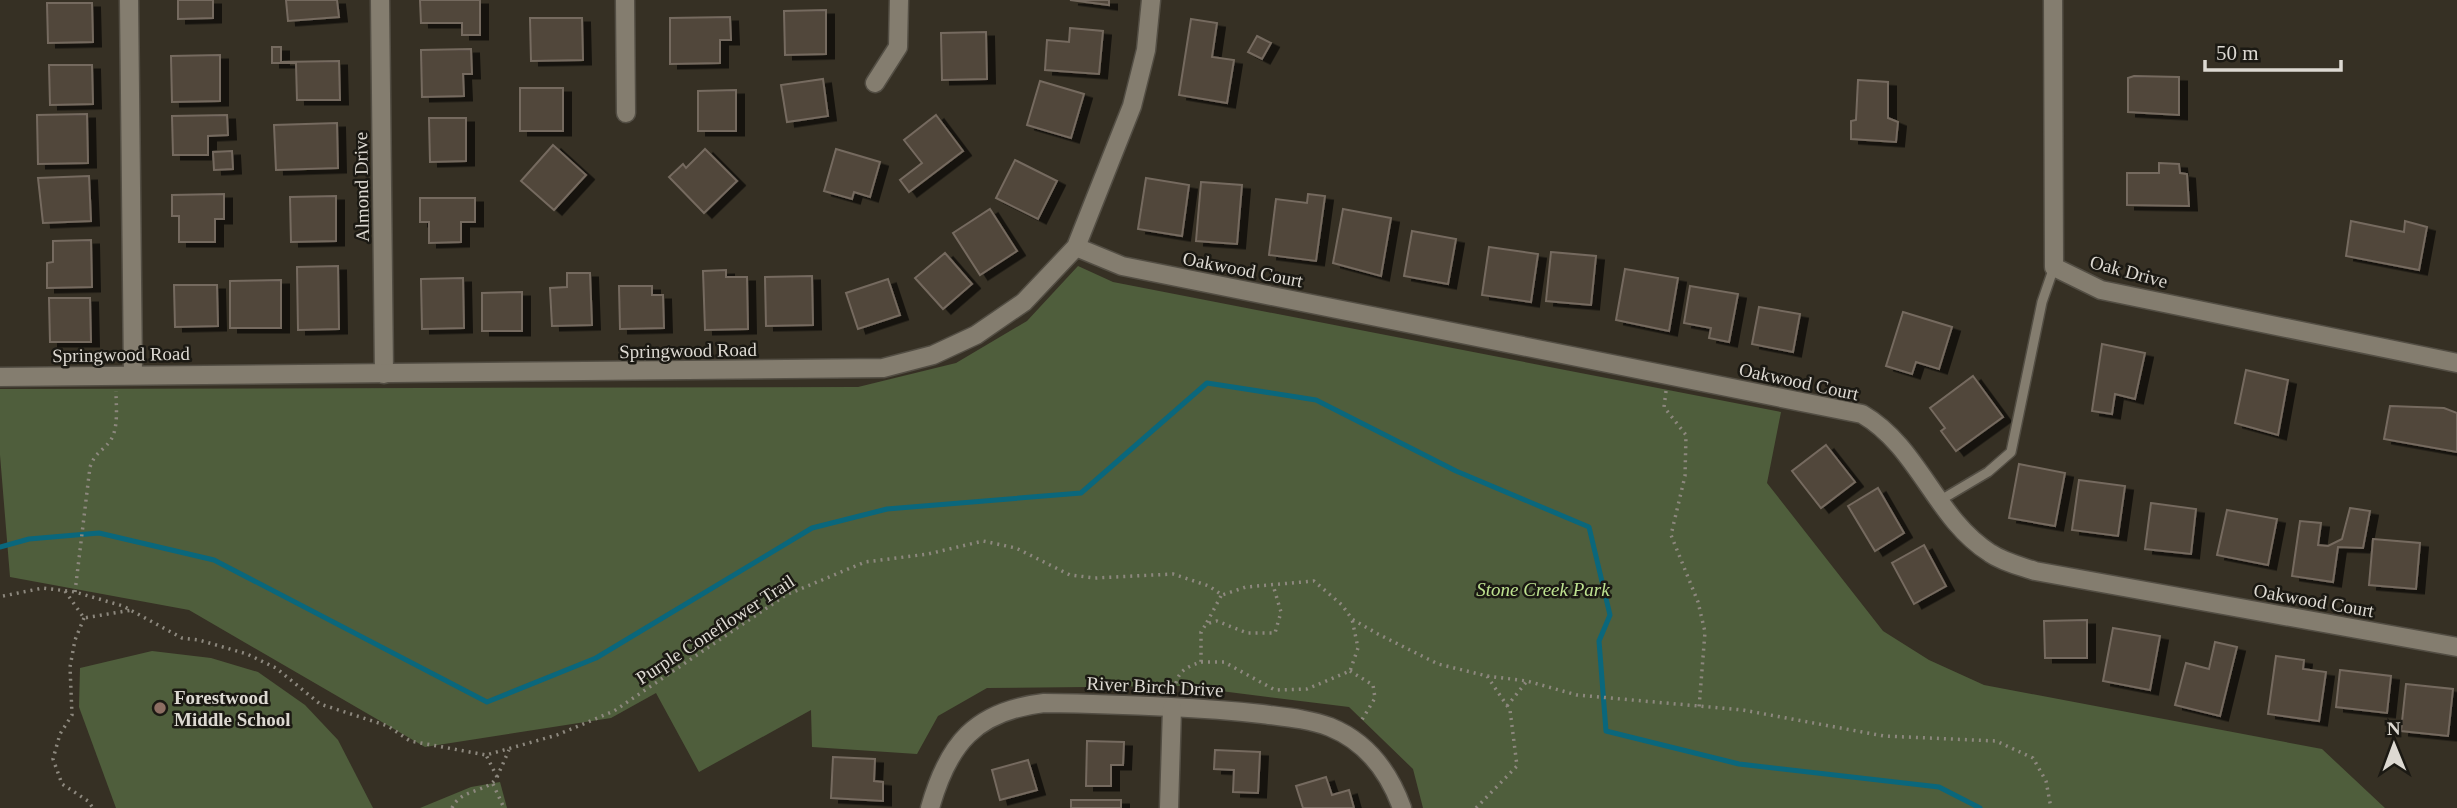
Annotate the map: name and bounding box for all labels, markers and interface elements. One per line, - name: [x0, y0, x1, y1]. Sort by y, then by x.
- scale bar: [2205, 28, 2342, 72]
- text: 50 m: [2216, 41, 2259, 65]
- street label: Almond Drive: [350, 132, 373, 242]
- street label: Oakwood Court: [1181, 248, 1305, 292]
- street label: Oak Drive: [2088, 251, 2170, 292]
- street label: Springwood Road: [619, 339, 758, 362]
- street label: Springwood Road: [52, 343, 191, 366]
- street label: Oakwood Court: [1737, 359, 1861, 405]
- street label: Purple Coneflower Trail: [632, 570, 798, 689]
- park label: Stone Creek Park: [1476, 579, 1610, 600]
- street label: Oakwood Court: [2252, 580, 2376, 622]
- street label: River Birch Drive: [1086, 672, 1224, 701]
- place label: Forestwood Middle School: [174, 687, 291, 730]
- marker: Forestwood Middle School: [152, 700, 168, 716]
- north arrow: [2359, 710, 2429, 780]
- text: N: [2387, 718, 2401, 739]

